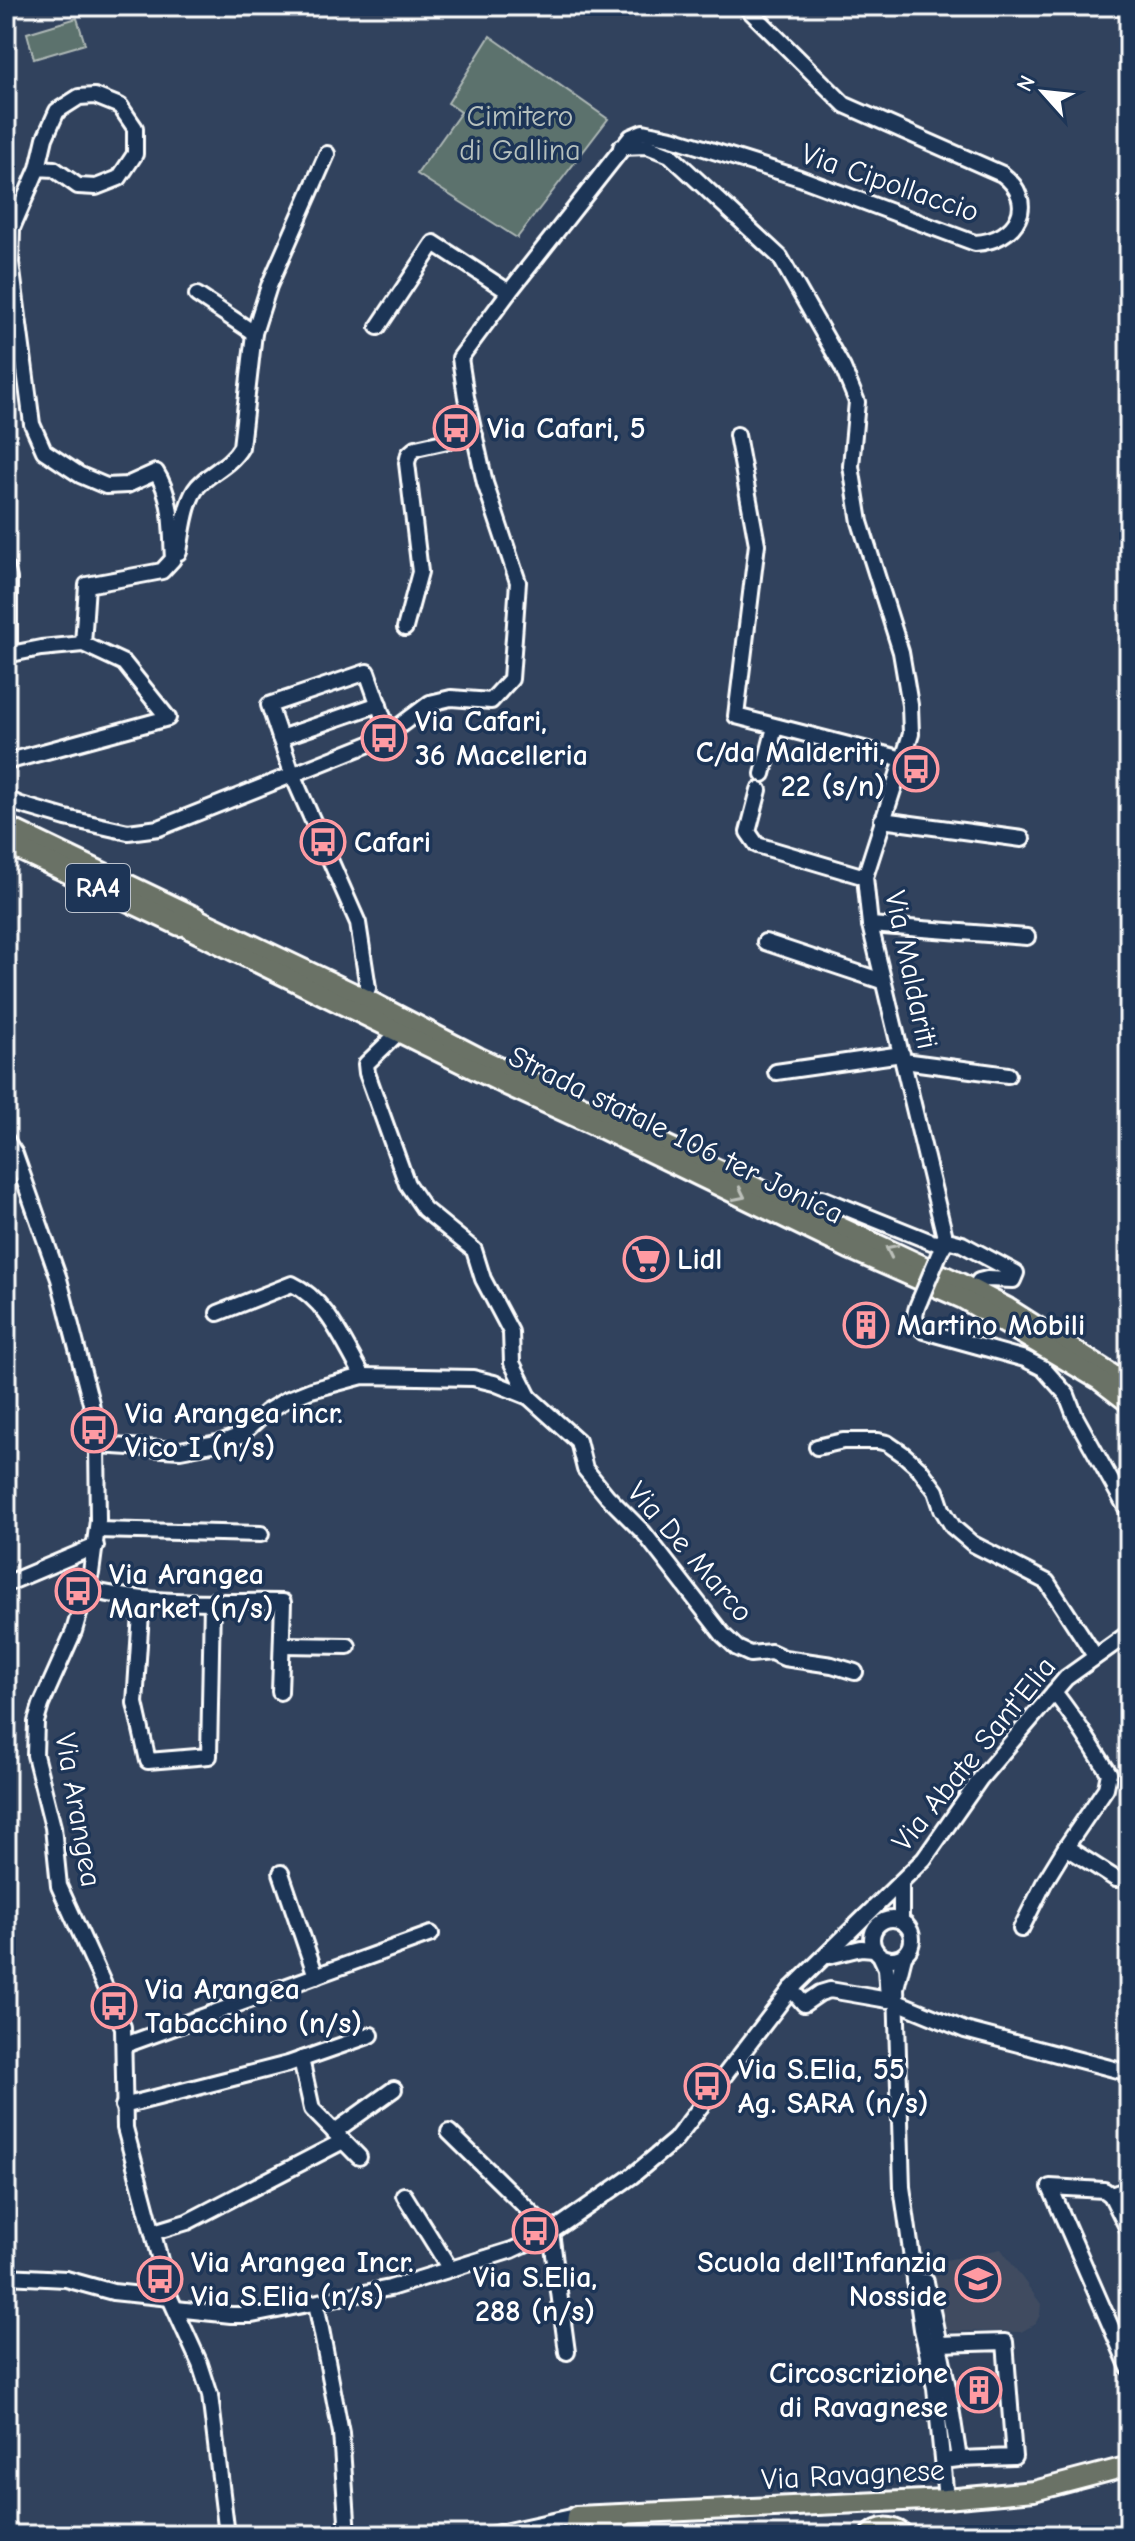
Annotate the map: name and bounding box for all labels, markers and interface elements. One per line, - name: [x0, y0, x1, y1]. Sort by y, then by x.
- north arrow: [1003, 52, 1083, 132]
- text: N: [1011, 71, 1041, 96]
- park label: Cimitero di Gallina: [459, 99, 581, 168]
- street label: Via Cipollaccio: [797, 136, 983, 230]
- bus stop icon: Via Cafari, 5: [432, 404, 480, 452]
- place label: Via Cafari, 5: [487, 411, 646, 446]
- place label: Via Cafari, 36 Macelleria: [415, 704, 588, 773]
- bus stop icon: Via Cafari, 36 Macelleria: [360, 714, 408, 762]
- place label: C/da Malderiti, 22 (s/n): [696, 735, 885, 804]
- bus stop icon: C/da Malderiti, 22 (s/n): [892, 745, 940, 793]
- bus stop icon: Cafari: [299, 818, 347, 866]
- place label: Cafari: [354, 825, 431, 860]
- road number: RA4: [66, 864, 130, 912]
- street label: Via Maldariti: [877, 888, 945, 1052]
- street label: Strada statale 106 ter Jonica: [503, 1039, 849, 1231]
- one-way arrow: [732, 1185, 746, 1201]
- supermarket icon: Lidl: [622, 1235, 670, 1283]
- place label: Lidl: [677, 1242, 722, 1277]
- one-way arrow: [885, 1244, 899, 1260]
- building icon: Martino Mobili: [842, 1301, 890, 1349]
- place label: Martino Mobili: [897, 1308, 1085, 1343]
- place label: Via Arangea incr. Vico I (n/s): [125, 1396, 343, 1465]
- bus stop icon: Via Arangea incr. Vico I (n/s): [70, 1406, 118, 1454]
- street label: Via De Marco: [620, 1475, 760, 1629]
- place label: Via Arangea Market (n/s): [109, 1557, 274, 1626]
- bus stop icon: Via Arangea Market (n/s): [54, 1567, 102, 1615]
- street label: Via Abate Sant'Elia: [885, 1650, 1063, 1858]
- street label: Via Arangea: [47, 1730, 109, 1890]
- place label: Via Arangea Tabacchino (n/s): [145, 1972, 362, 2041]
- bus stop icon: Via Arangea Tabacchino (n/s): [90, 1982, 138, 2030]
- place label: Via S.Elia, 55 Ag. SARA (n/s): [738, 2052, 928, 2121]
- bus stop icon: Via S.Elia, 55 Ag. SARA (n/s): [683, 2062, 731, 2110]
- bus stop icon: Via S.Elia, 288 (n/s): [511, 2207, 559, 2255]
- place label: Via Arangea Incr. Via S.Elia (n/s): [191, 2245, 414, 2314]
- place label: Scuola dell'Infanzia Nosside: [697, 2245, 947, 2314]
- bus stop icon: Via Arangea Incr. Via S.Elia (n/s): [136, 2255, 184, 2303]
- school or university icon: Scuola dell'Infanzia Nosside: [954, 2255, 1002, 2303]
- place label: Via S.Elia, 288 (n/s): [473, 2260, 597, 2329]
- place label: Circoscrizione di Ravagnese: [769, 2356, 948, 2425]
- building icon: Circoscrizione di Ravagnese: [955, 2366, 1003, 2414]
- street label: Via Ravagnese: [760, 2453, 946, 2497]

